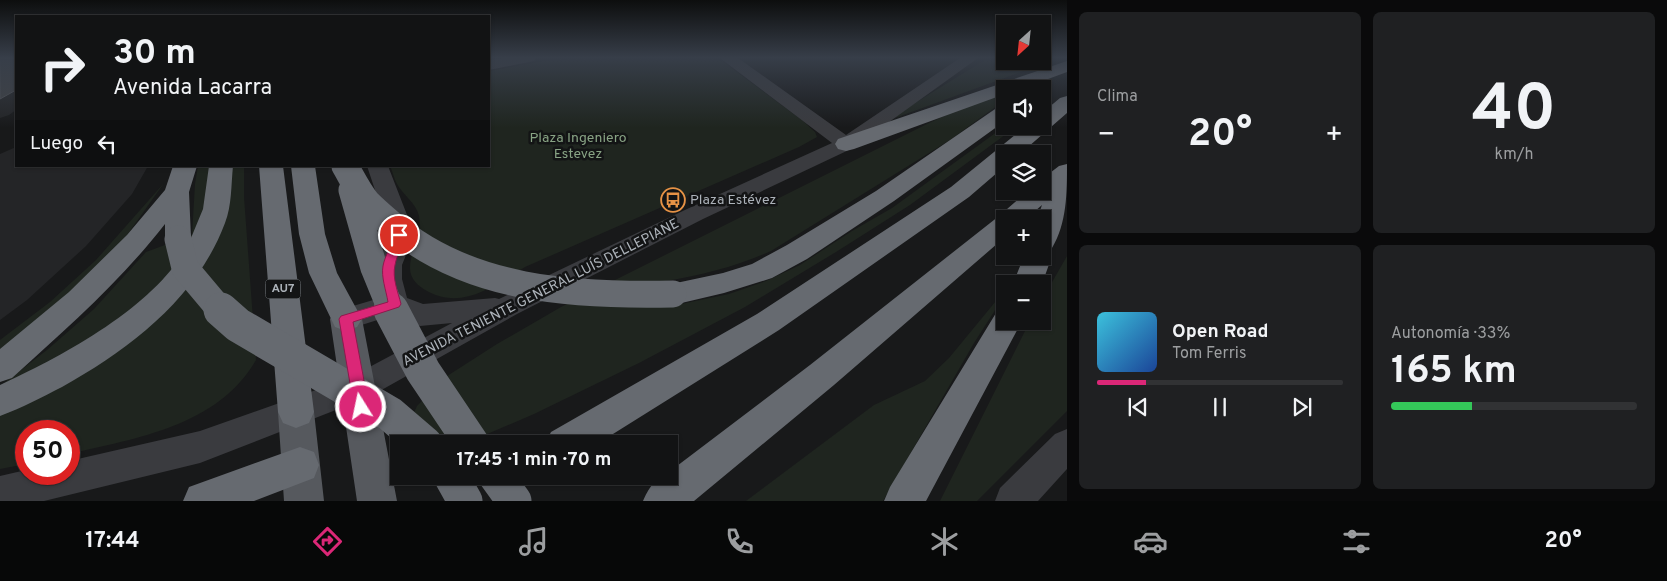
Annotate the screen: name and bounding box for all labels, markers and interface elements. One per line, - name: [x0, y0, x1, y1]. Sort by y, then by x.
- north arrow: [996, 15, 1051, 70]
- map controls: [996, 15, 1051, 330]
- text: 30 m: [113, 32, 196, 76]
- icon: right: [30, 35, 95, 100]
- text: 40: [1472, 71, 1556, 153]
- text: Avenida Lacarra: [113, 75, 272, 102]
- button: sound: [996, 80, 1051, 135]
- text: Clima: [1097, 87, 1138, 107]
- text: 20°: [1188, 111, 1252, 160]
- text: −: [1097, 118, 1115, 154]
- text: +: [1325, 118, 1343, 154]
- icon: left: [93, 130, 121, 158]
- park label: Plaza Ingeniero Estevez: [529, 130, 627, 163]
- text: Luego: [30, 132, 83, 156]
- button: layers: [996, 145, 1051, 200]
- text: km/h: [1495, 145, 1533, 165]
- bus stop icon: Plaza Estévez: [660, 187, 686, 213]
- place label: Plaza Estévez: [690, 192, 776, 209]
- button: +: [996, 210, 1051, 265]
- pin: [378, 214, 420, 256]
- street label: AVENIDA TENIENTE GENERAL LUÍS DELLEPIANE: [400, 215, 682, 370]
- icon: arrive: [385, 221, 413, 249]
- button: −: [996, 275, 1051, 330]
- road number: AU7: [266, 280, 300, 298]
- text: Open Road: [1172, 320, 1268, 344]
- text: Autonomía · 33%: [1391, 324, 1510, 344]
- text: Tom Ferris: [1172, 344, 1246, 364]
- text: 165 km: [1391, 348, 1517, 397]
- position arrow: [334, 380, 386, 432]
- icon: previous: [1124, 393, 1152, 421]
- icon: pause: [1206, 393, 1234, 421]
- icon: next: [1288, 393, 1316, 421]
- speed limit sign: 50: [15, 420, 80, 485]
- text: 17:45 · 1 min · 70 m: [457, 448, 612, 472]
- icon: directions: [310, 524, 345, 559]
- icon: music: [516, 524, 551, 559]
- icon: phone: [722, 524, 757, 559]
- icon: climate: [927, 524, 962, 559]
- icon: car: [1133, 524, 1168, 559]
- icon: filters: [1339, 524, 1374, 559]
- text: 17:44: [85, 528, 140, 555]
- text: 20°: [1544, 528, 1582, 555]

